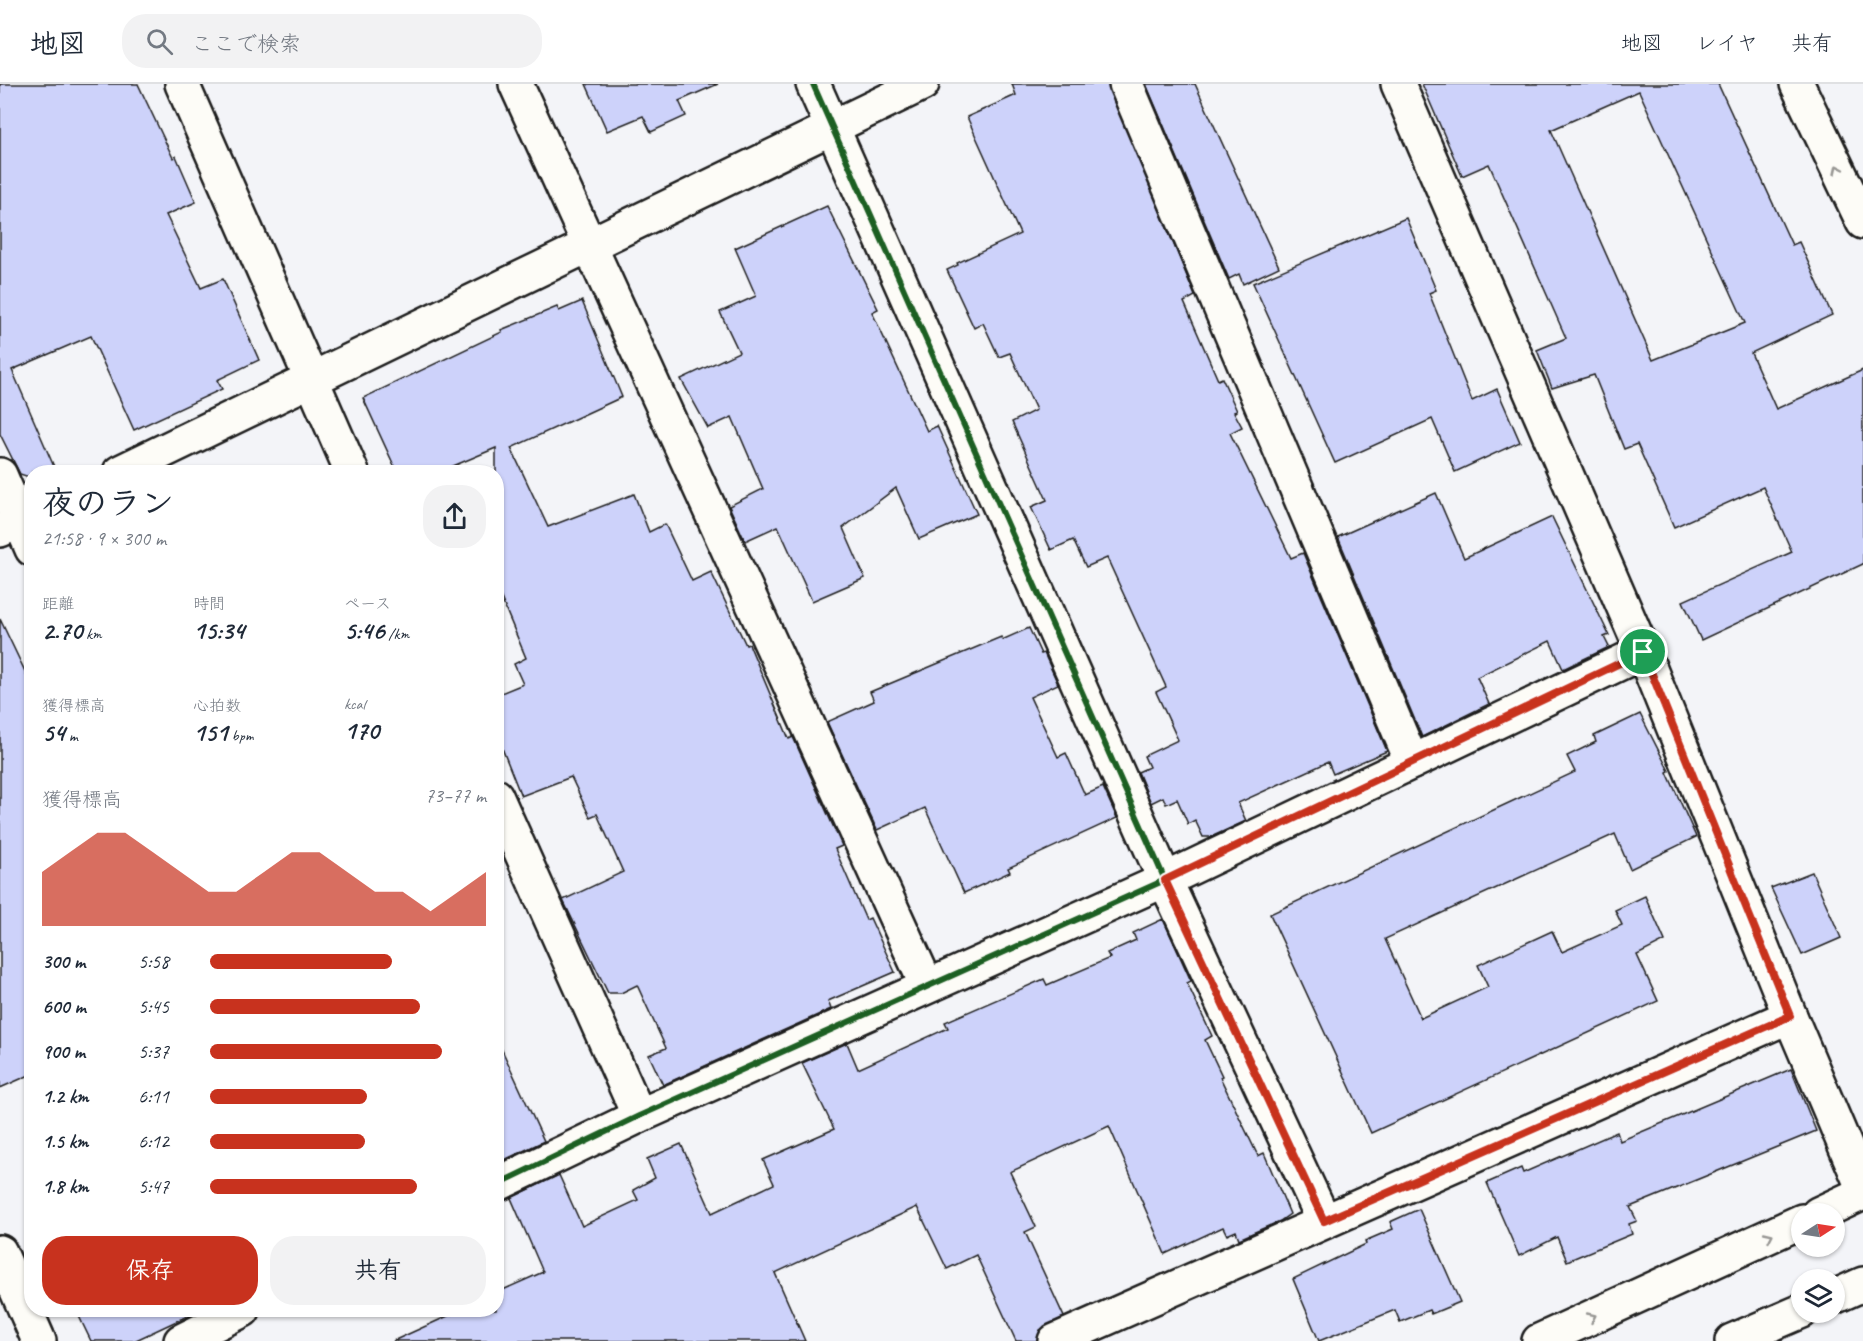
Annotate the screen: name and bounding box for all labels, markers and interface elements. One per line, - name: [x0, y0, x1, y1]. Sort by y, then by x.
- search box: [122, 14, 542, 68]
- icon: search: [143, 25, 176, 58]
- text: 地図: [30, 26, 86, 61]
- text: ここで検索: [191, 30, 301, 58]
- text: 地図: [1621, 30, 1663, 56]
- text: レイヤ: [1696, 30, 1758, 56]
- text: 共有: [1791, 30, 1833, 56]
- one-way arrow: [1833, 165, 1845, 176]
- text: 夜のラン: [42, 482, 174, 524]
- button: share: [423, 485, 486, 548]
- text: 21:58 · 9 × 300 m: [42, 526, 166, 551]
- text: 距離: [42, 594, 74, 614]
- text: 時間: [193, 594, 225, 614]
- text: ペース: [344, 594, 391, 614]
- text: 2.70: [42, 614, 82, 647]
- text: 15:34: [193, 614, 245, 647]
- text: 5:46: [344, 614, 384, 647]
- text: km: [82, 624, 102, 644]
- text: /km: [384, 624, 409, 644]
- pin: [1617, 626, 1668, 677]
- icon: arrive: [1626, 635, 1659, 668]
- text: kcal: [344, 694, 365, 714]
- text: 獲得標高: [42, 696, 106, 716]
- text: 心拍数: [193, 696, 241, 716]
- text: 170: [344, 714, 379, 747]
- text: 54: [42, 716, 65, 749]
- text: 151: [193, 716, 228, 749]
- text: m: [65, 726, 78, 746]
- text: bpm: [228, 726, 254, 746]
- text: 73–77 m: [425, 783, 486, 808]
- text: 獲得標高: [42, 787, 122, 812]
- text: 300 m: [42, 949, 85, 974]
- text: 5:58: [138, 949, 169, 974]
- text: 600 m: [42, 994, 86, 1019]
- text: 5:45: [138, 994, 169, 1019]
- text: 900 m: [42, 1039, 85, 1064]
- text: 5:37: [138, 1039, 169, 1064]
- text: 1.2 km: [42, 1084, 89, 1109]
- text: 6:11: [138, 1084, 169, 1109]
- text: 1.5 km: [42, 1129, 88, 1154]
- text: 6:12: [138, 1129, 169, 1154]
- text: 1.8 km: [42, 1174, 89, 1199]
- text: 5:47: [138, 1174, 169, 1199]
- north arrow: [1791, 1203, 1845, 1257]
- map controls: [1791, 1203, 1845, 1323]
- one-way arrow: [1763, 1231, 1774, 1243]
- button: 保存: [42, 1236, 258, 1305]
- button: 共有: [270, 1236, 486, 1305]
- button: layers: [1791, 1269, 1845, 1323]
- one-way arrow: [1586, 1312, 1597, 1324]

